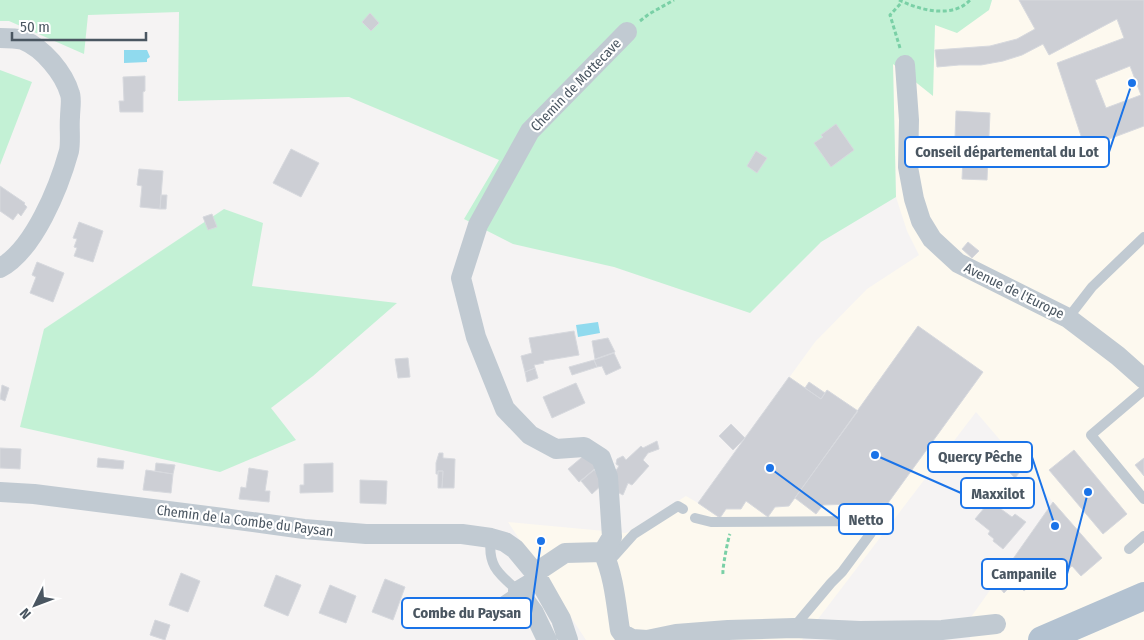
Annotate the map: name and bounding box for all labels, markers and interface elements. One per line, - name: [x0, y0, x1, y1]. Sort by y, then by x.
- scale bar: [12, 10, 146, 42]
- text: 50 m: [20, 18, 50, 36]
- street label: Chemin de Mottecave: [527, 35, 625, 135]
- callout: Conseil départemental du Lot: [905, 137, 1109, 167]
- text: Conseil départemental du Lot: [915, 143, 1100, 161]
- street label: Avenue de l'Europe: [961, 259, 1067, 323]
- callout: Quercy Pêche: [928, 442, 1032, 472]
- text: Quercy Pêche: [938, 448, 1022, 466]
- callout: Maxxilot: [961, 478, 1034, 508]
- text: Maxxilot: [971, 485, 1025, 503]
- street label: Chemin de la Combe du Paysan: [156, 502, 334, 540]
- callout: Netto: [839, 504, 893, 534]
- text: Netto: [849, 511, 883, 529]
- callout: Campanile: [982, 559, 1067, 589]
- text: Campanile: [991, 565, 1057, 583]
- north arrow: [10, 580, 60, 630]
- callout: Combe du Paysan: [402, 598, 531, 628]
- text: Combe du Paysan: [413, 604, 521, 622]
- text: N: [17, 605, 35, 622]

